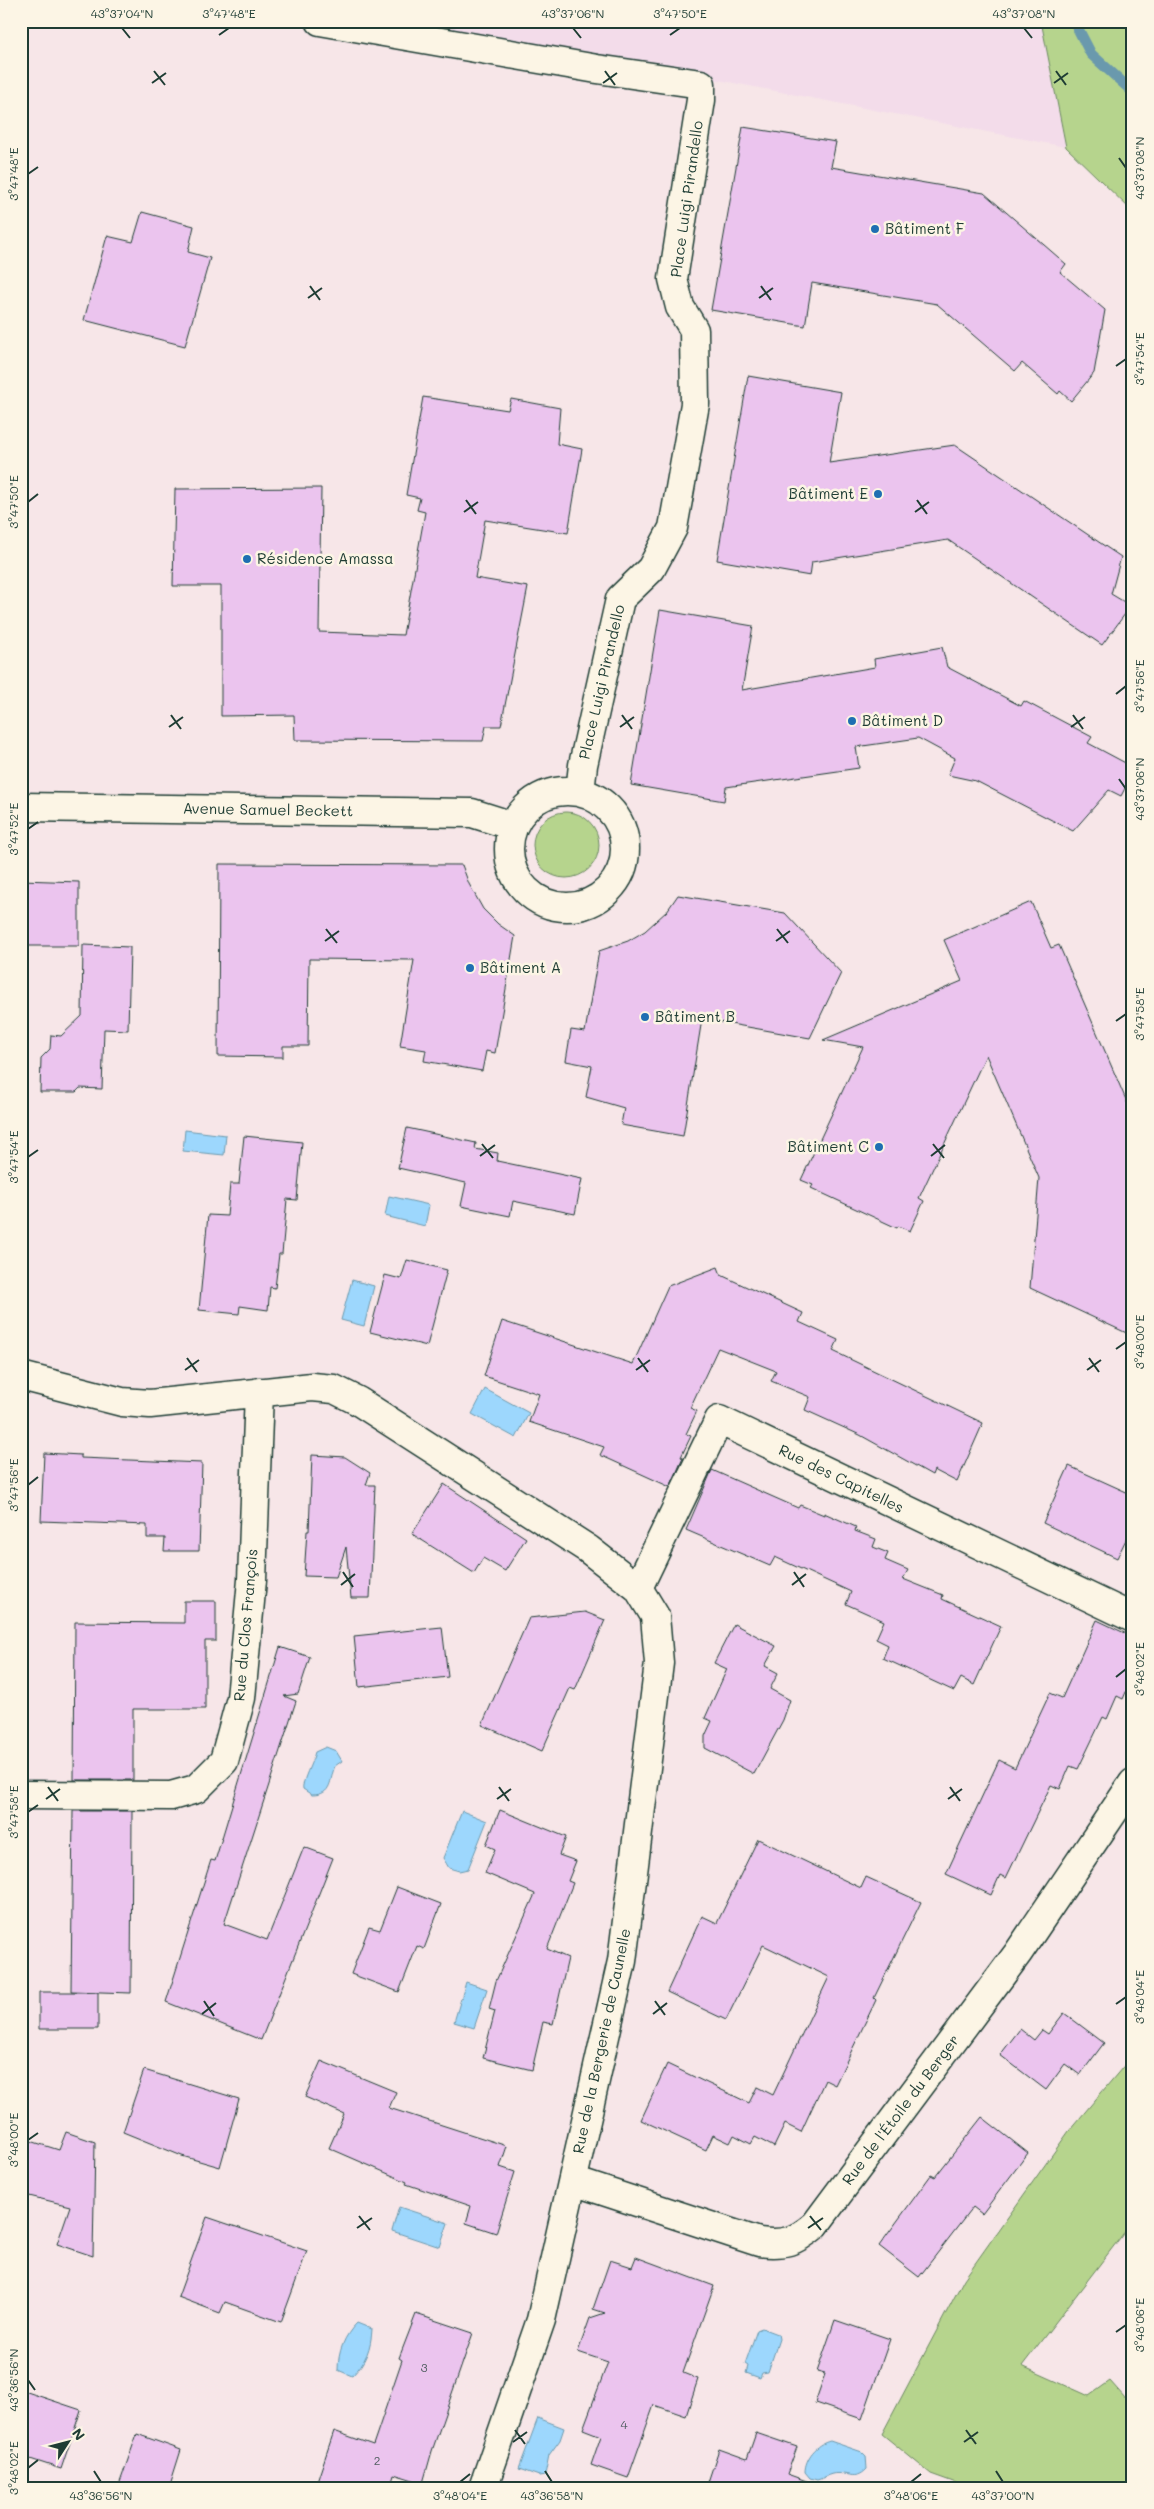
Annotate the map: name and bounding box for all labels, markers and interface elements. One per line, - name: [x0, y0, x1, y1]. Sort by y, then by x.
- text: 43°37'04"N: [91, 5, 153, 21]
- text: 3°47'48"E: [202, 5, 256, 21]
- text: 43°37'06"N: [542, 5, 604, 21]
- text: 3°47'50"E: [653, 5, 707, 21]
- text: 43°37'08"N: [993, 5, 1055, 21]
- street label: Place Luigi Pirandello: [665, 119, 707, 279]
- text: 43°37'08"N: [1131, 137, 1147, 199]
- text: 3°47'48"E: [5, 147, 21, 201]
- place label: Bâtiment F: [885, 218, 964, 238]
- marker: Bâtiment F: [869, 223, 881, 235]
- text: 3°47'54"E: [1131, 332, 1147, 386]
- text: 3°47'50"E: [5, 475, 21, 529]
- place label: Bâtiment E: [789, 483, 868, 503]
- marker: Bâtiment E: [872, 488, 884, 500]
- place label: Résidence Amassa: [257, 548, 394, 568]
- marker: Résidence Amassa: [241, 553, 253, 565]
- street label: Place Luigi Pirandello: [573, 602, 629, 761]
- text: 3°47'56"E: [1131, 659, 1147, 713]
- place label: Bâtiment D: [862, 710, 943, 730]
- marker: Bâtiment D: [846, 715, 858, 727]
- text: 43°37'06"N: [1131, 758, 1147, 820]
- street label: Avenue Samuel Beckett: [183, 798, 353, 820]
- text: 3°47'52"E: [5, 802, 21, 855]
- place label: Bâtiment A: [480, 957, 561, 977]
- marker: Bâtiment A: [464, 962, 476, 974]
- text: 3°47'58"E: [1131, 987, 1147, 1041]
- place label: Bâtiment B: [655, 1006, 735, 1026]
- marker: Bâtiment B: [639, 1011, 651, 1023]
- text: 3°47'54"E: [5, 1130, 21, 1184]
- place label: Bâtiment C: [787, 1136, 869, 1156]
- marker: Bâtiment C: [873, 1141, 885, 1153]
- text: 3°48'00"E: [1131, 1315, 1147, 1369]
- street label: Rue des Capitelles: [776, 1439, 907, 1517]
- text: 3°47'56"E: [5, 1458, 21, 1512]
- street label: Rue du Clos François: [228, 1548, 262, 1702]
- text: 3°48'02"E: [1131, 1642, 1147, 1696]
- text: 3°47'58"E: [5, 1785, 21, 1839]
- street label: Rue de la Bergerie de Caunelle: [567, 1926, 635, 2155]
- text: 3°48'04"E: [1131, 1970, 1147, 2024]
- street label: Rue de l'Étoile du Berger: [837, 2030, 963, 2189]
- text: 3°48'00"E: [5, 2113, 21, 2167]
- text: 3°48'06"E: [1131, 2298, 1147, 2352]
- text: 43°36'56"N: [5, 2349, 21, 2411]
- house number: 3: [420, 2359, 428, 2375]
- north arrow: [42, 2416, 92, 2466]
- house number: 4: [620, 2416, 628, 2432]
- text: N: [68, 2424, 90, 2444]
- text: 3°48'02"E: [5, 2441, 21, 2495]
- house number: 2: [374, 2452, 380, 2468]
- text: 43°36'56"N: [70, 2487, 132, 2503]
- text: 3°48'04"E: [433, 2487, 487, 2503]
- text: 43°36'58"N: [521, 2487, 583, 2503]
- text: 3°48'06"E: [884, 2487, 938, 2503]
- text: 43°37'00"N: [972, 2487, 1034, 2503]

